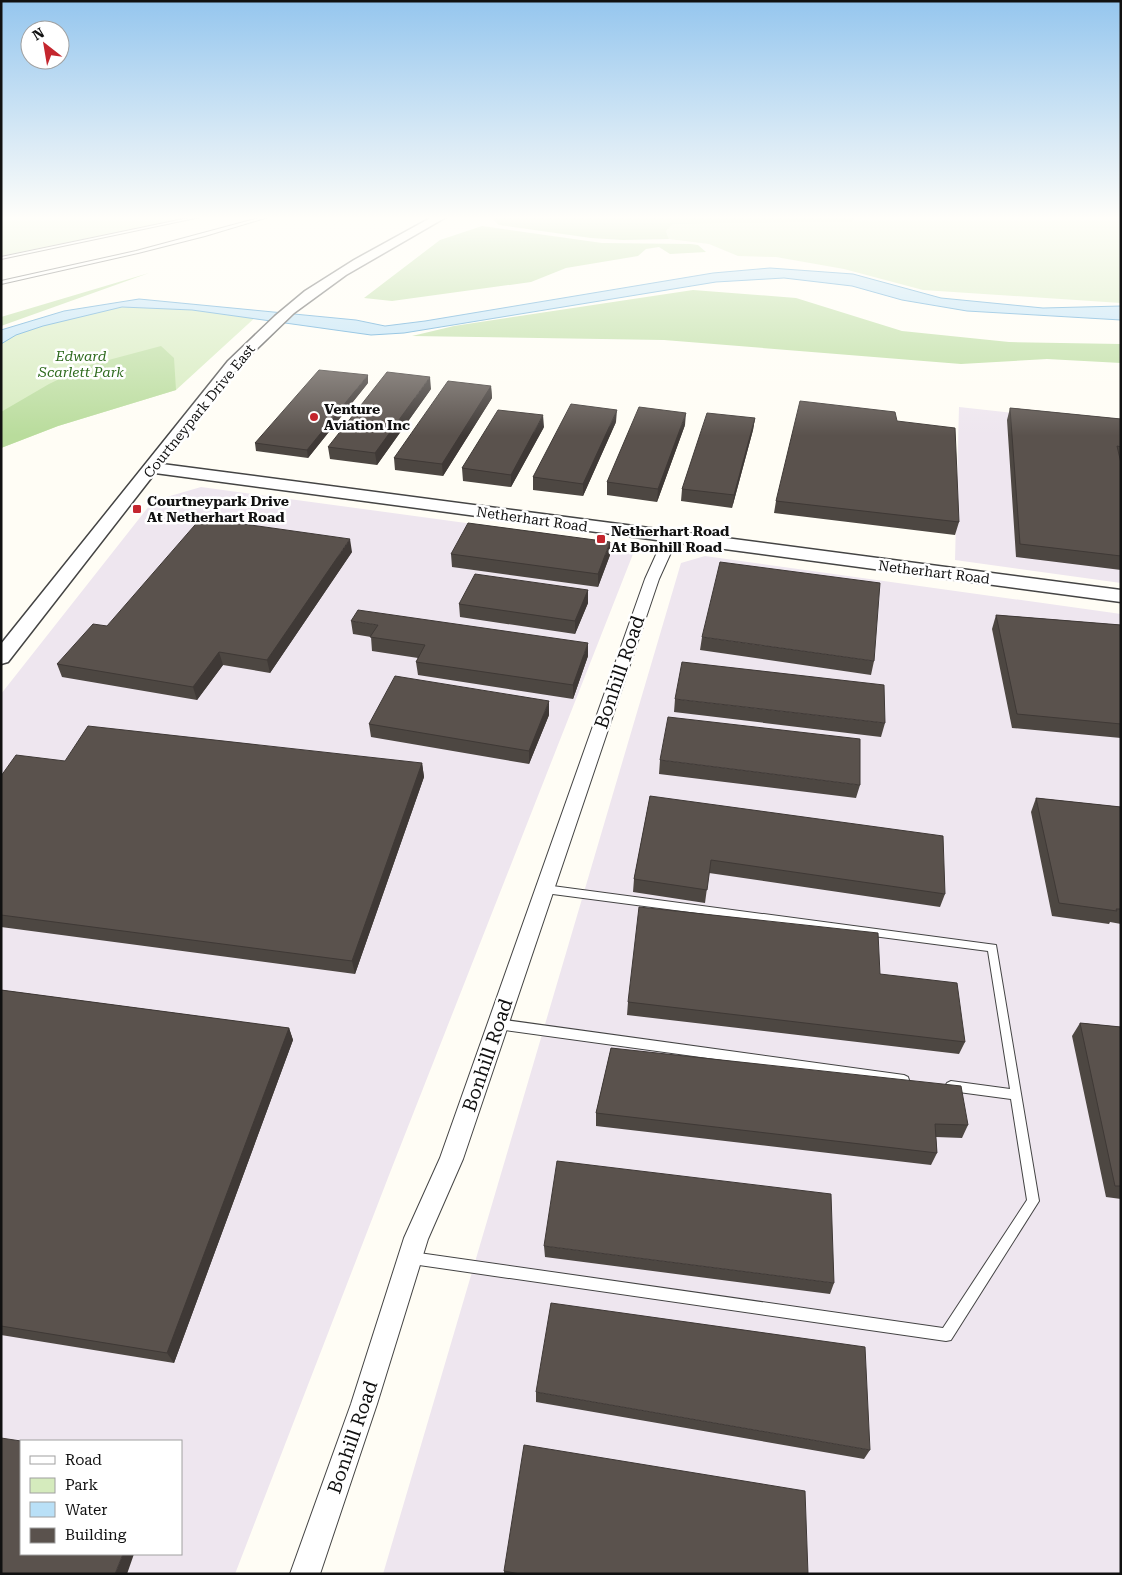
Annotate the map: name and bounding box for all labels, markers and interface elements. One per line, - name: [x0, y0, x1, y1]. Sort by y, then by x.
- north arrow: [20, 20, 70, 70]
- text: N: [30, 24, 47, 43]
- street label: Courtneypark Drive East: [140, 341, 258, 481]
- park label: Edward Scarlett Park: [37, 348, 124, 380]
- place label: Venture Aviation Inc: [324, 401, 410, 433]
- marker: Venture Aviation Inc: [308, 411, 320, 423]
- place label: Courtneypark Drive At Netherhart Road: [147, 493, 289, 525]
- marker: Courtneypark Drive At Netherhart Road: [131, 503, 143, 515]
- street label: Netherhart Road: [475, 503, 589, 535]
- place label: Netherhart Road At Bonhill Road: [611, 523, 730, 555]
- marker: Netherhart Road At Bonhill Road: [595, 533, 607, 545]
- street label: Netherhart Road: [877, 557, 991, 587]
- street label: Bonhill Road: [589, 613, 650, 732]
- street label: Bonhill Road: [457, 996, 518, 1115]
- street label: Bonhill Road: [322, 1378, 383, 1497]
- legend: [20, 1440, 182, 1555]
- text: Road: [65, 1451, 102, 1469]
- text: Park: [65, 1476, 99, 1494]
- text: Water: [65, 1501, 107, 1519]
- text: Building: [65, 1526, 127, 1544]

